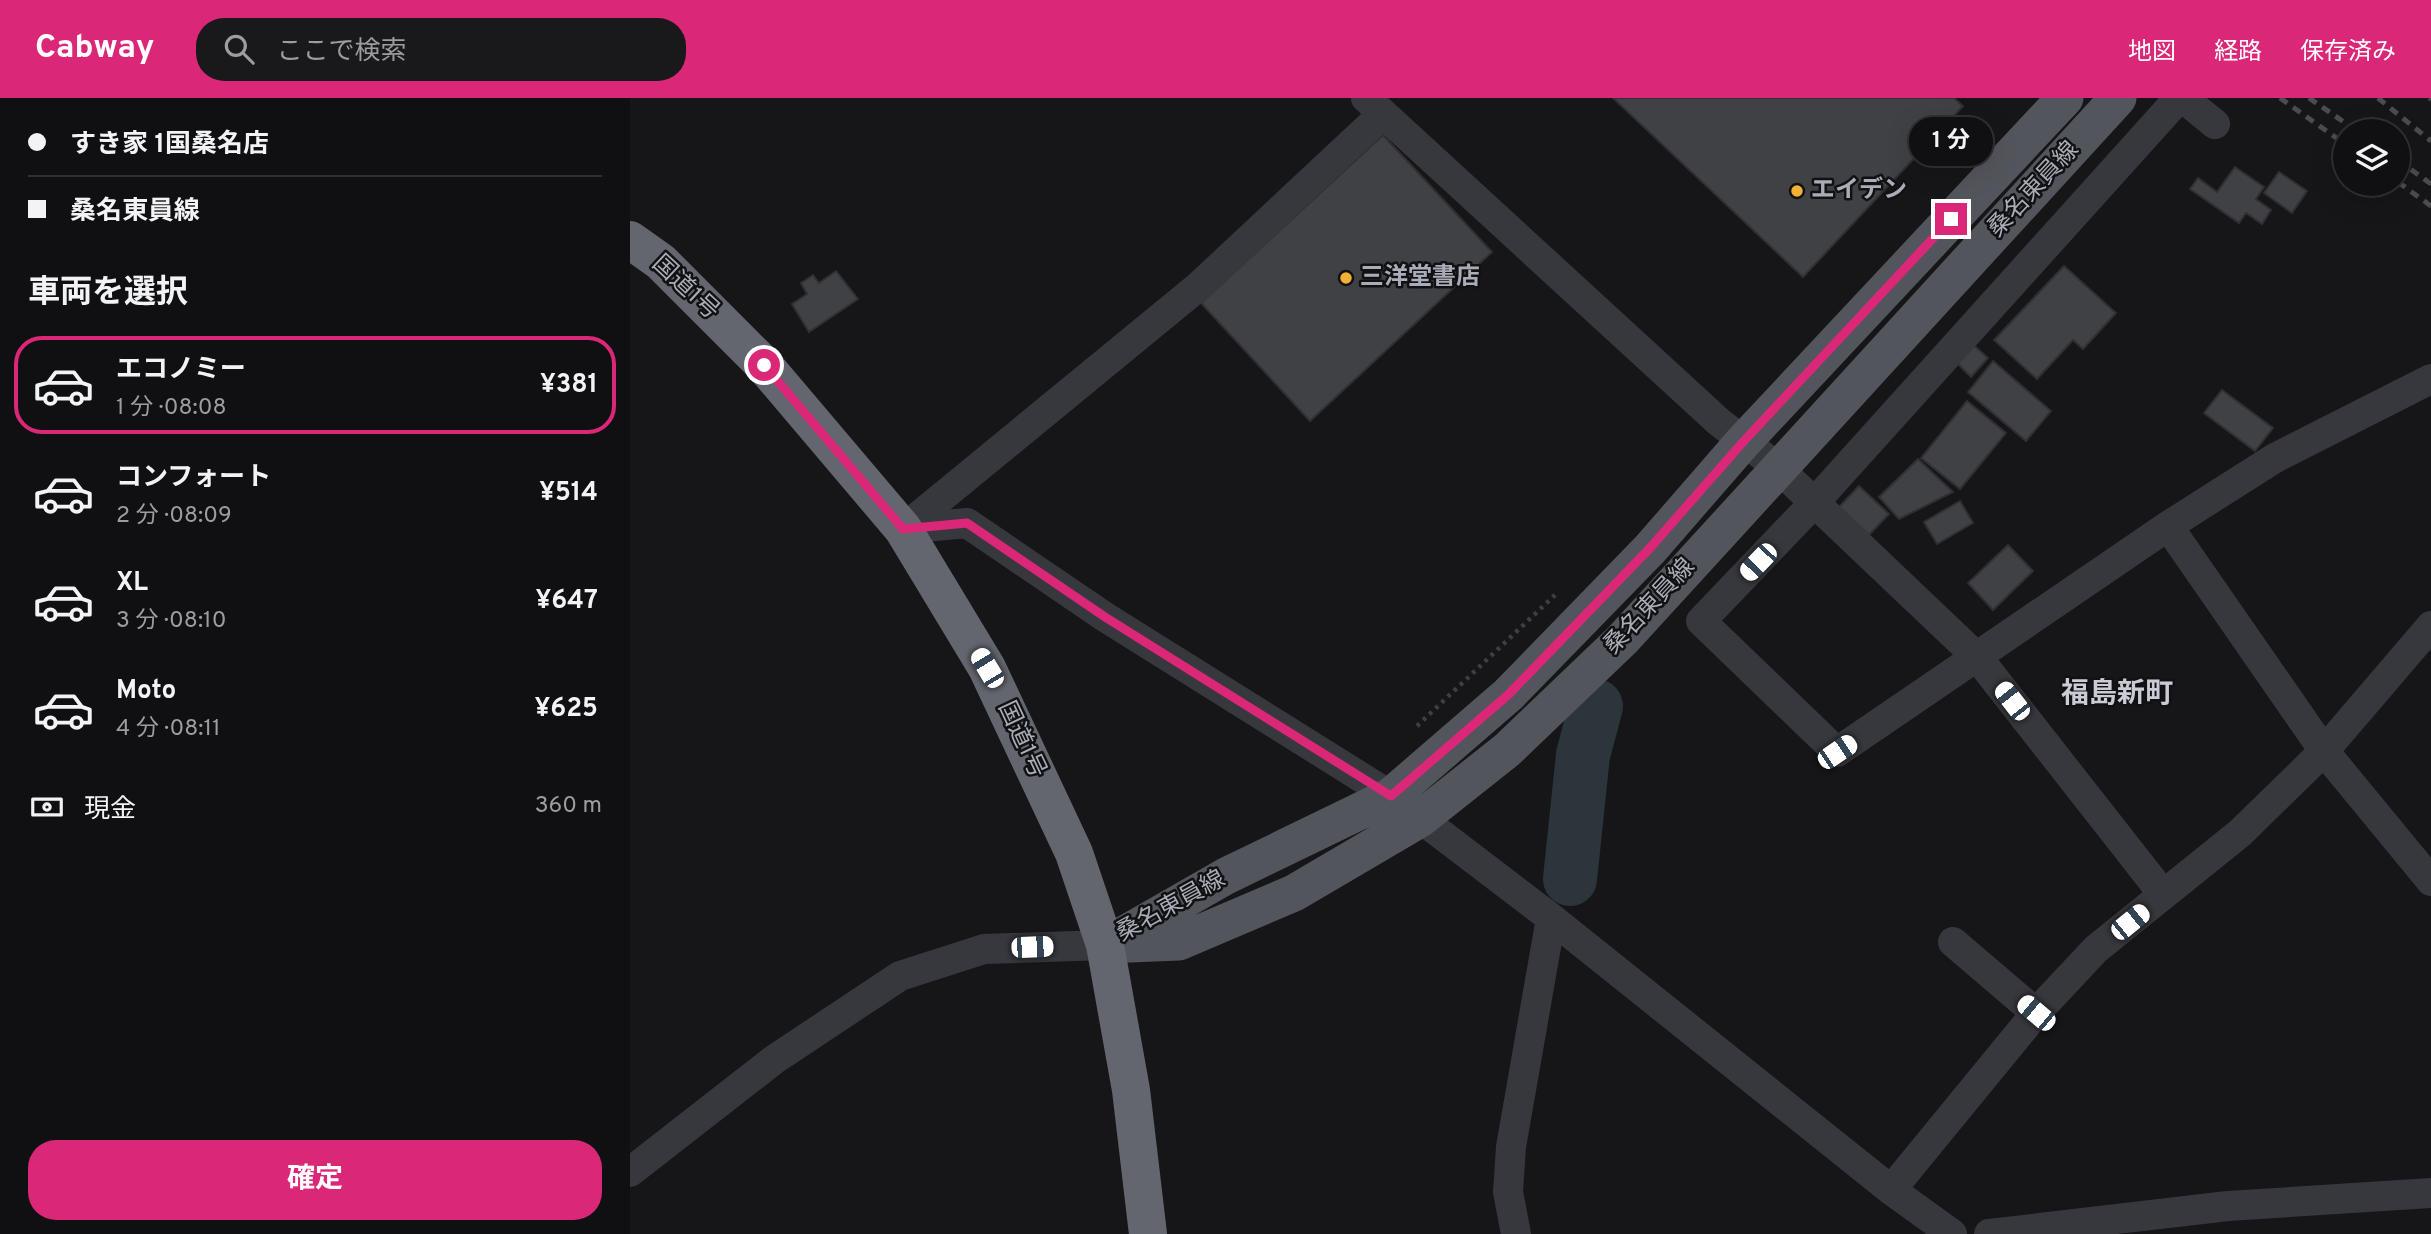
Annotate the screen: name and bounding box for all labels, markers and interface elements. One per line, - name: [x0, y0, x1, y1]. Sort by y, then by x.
- search box: [196, 18, 686, 81]
- text: Cabway: [35, 28, 154, 70]
- icon: search: [220, 30, 258, 68]
- text: ここで検索: [276, 36, 406, 69]
- text: 地図: [2128, 38, 2176, 68]
- text: 経路: [2214, 38, 2262, 68]
- text: 保存済み: [2300, 38, 2396, 68]
- callout: 1 分: [1909, 117, 1993, 166]
- map controls: [2333, 119, 2410, 196]
- button: layers: [2333, 119, 2410, 196]
- text: 1 分: [1932, 127, 1970, 156]
- text: すき家 1国桑名店: [70, 129, 269, 162]
- street label: 桑名東員線: [1982, 136, 2086, 244]
- place label: エイデン: [1811, 176, 1907, 206]
- marker: エイデン: [1789, 183, 1805, 199]
- text: 桑名東員線: [70, 196, 200, 229]
- route end: [1935, 203, 1967, 235]
- street label: 国道1号: [645, 249, 725, 327]
- place label: 三洋堂書店: [1360, 263, 1480, 293]
- marker: 三洋堂書店: [1338, 270, 1354, 286]
- text: 車両を選択: [28, 274, 188, 314]
- route start: [748, 349, 780, 381]
- icon: car: [32, 354, 95, 417]
- text: エコノミー: [116, 354, 246, 387]
- text: ¥381: [540, 369, 598, 402]
- text: 1 分 · 08:08: [116, 394, 227, 423]
- icon: car: [32, 462, 95, 525]
- text: コンフォート: [116, 462, 271, 495]
- text: ¥514: [539, 477, 598, 510]
- text: 2 分 · 08:09: [116, 502, 232, 531]
- car: [1736, 540, 1781, 584]
- street label: 桑名東員線: [1598, 553, 1702, 661]
- text: XL: [116, 567, 148, 600]
- icon: car: [32, 570, 95, 633]
- text: ¥647: [536, 585, 598, 618]
- text: 3 分 · 08:10: [116, 607, 226, 636]
- car: [968, 645, 1007, 691]
- text: Moto: [116, 675, 176, 708]
- district label: 福島新町: [2061, 677, 2173, 713]
- icon: car: [32, 678, 95, 741]
- car: [1991, 678, 2034, 724]
- text: ¥625: [534, 693, 598, 726]
- street label: 国道1号: [990, 697, 1052, 783]
- text: 4 分 · 08:11: [116, 715, 221, 744]
- car: [1814, 732, 1861, 772]
- icon: cash: [28, 788, 66, 826]
- text: 360 m: [535, 792, 602, 821]
- text: 現金: [84, 794, 136, 827]
- street label: 桑名東員線: [1111, 865, 1231, 949]
- car: [2108, 901, 2153, 943]
- car: [1011, 936, 1054, 958]
- car: [2014, 991, 2059, 1035]
- button: 確定: [28, 1140, 602, 1220]

